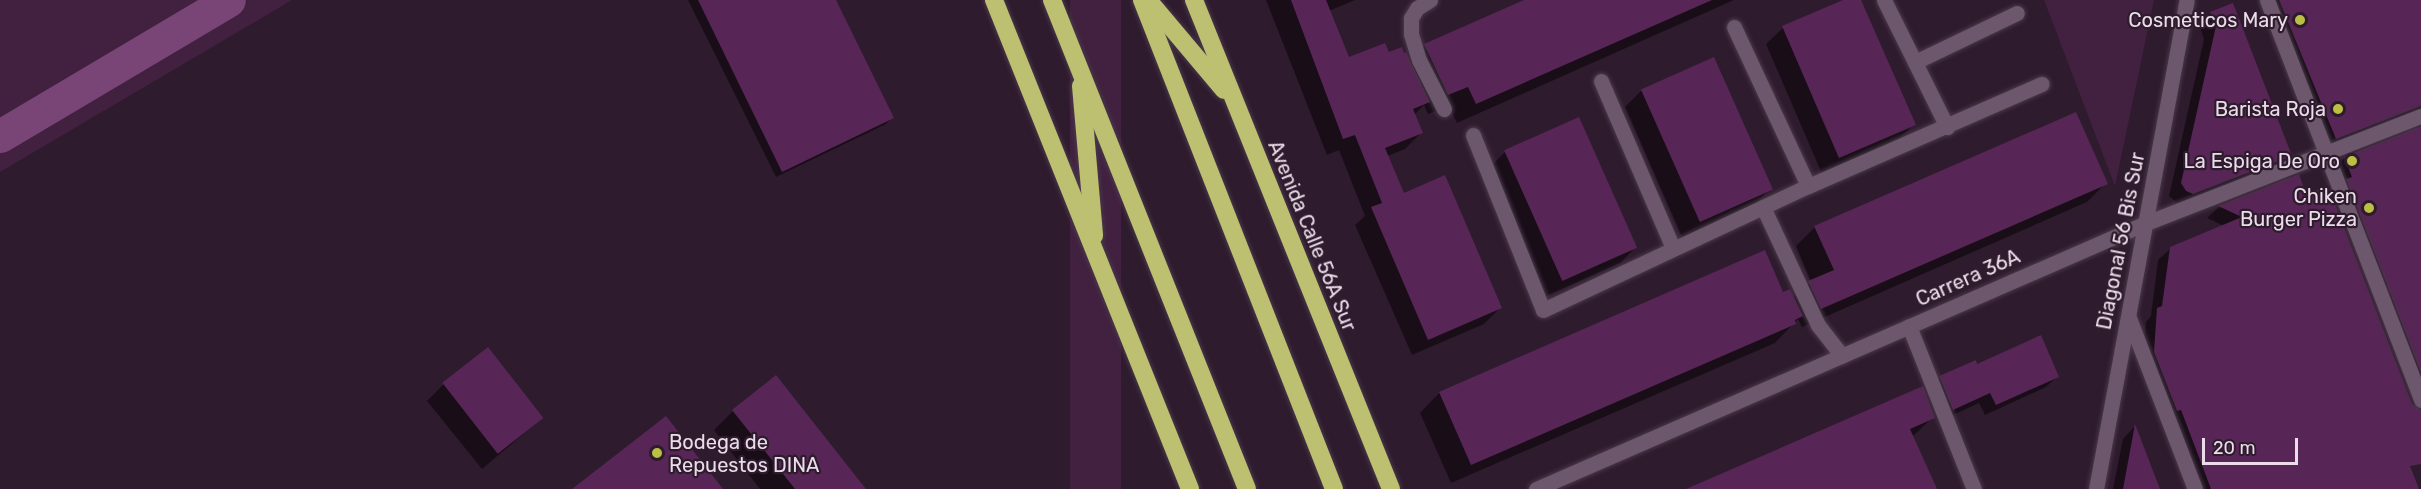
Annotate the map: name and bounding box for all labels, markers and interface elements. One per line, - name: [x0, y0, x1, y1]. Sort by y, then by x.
- place label: Cosmeticos Mary: [2128, 8, 2288, 32]
- marker: Cosmeticos Mary: [2293, 13, 2307, 27]
- place label: Barista Roja: [2215, 97, 2326, 121]
- marker: Barista Roja: [2331, 102, 2345, 116]
- street label: Avenida Calle 56A Sur: [1263, 137, 1361, 335]
- place label: La Espiga De Oro: [2184, 149, 2340, 173]
- street label: Diagonal 56 Bis Sur: [2092, 150, 2150, 332]
- marker: La Espiga De Oro: [2345, 154, 2359, 168]
- place label: Chiken Burger Pizza: [2239, 184, 2357, 231]
- marker: Chiken Burger Pizza: [2362, 201, 2376, 215]
- street label: Carrera 36A: [1912, 244, 2024, 312]
- scale bar: [2205, 426, 2301, 464]
- place label: Bodega de Repuestos DINA: [669, 430, 819, 477]
- text: 20 m: [2213, 437, 2255, 459]
- marker: Bodega de Repuestos DINA: [650, 446, 664, 460]

